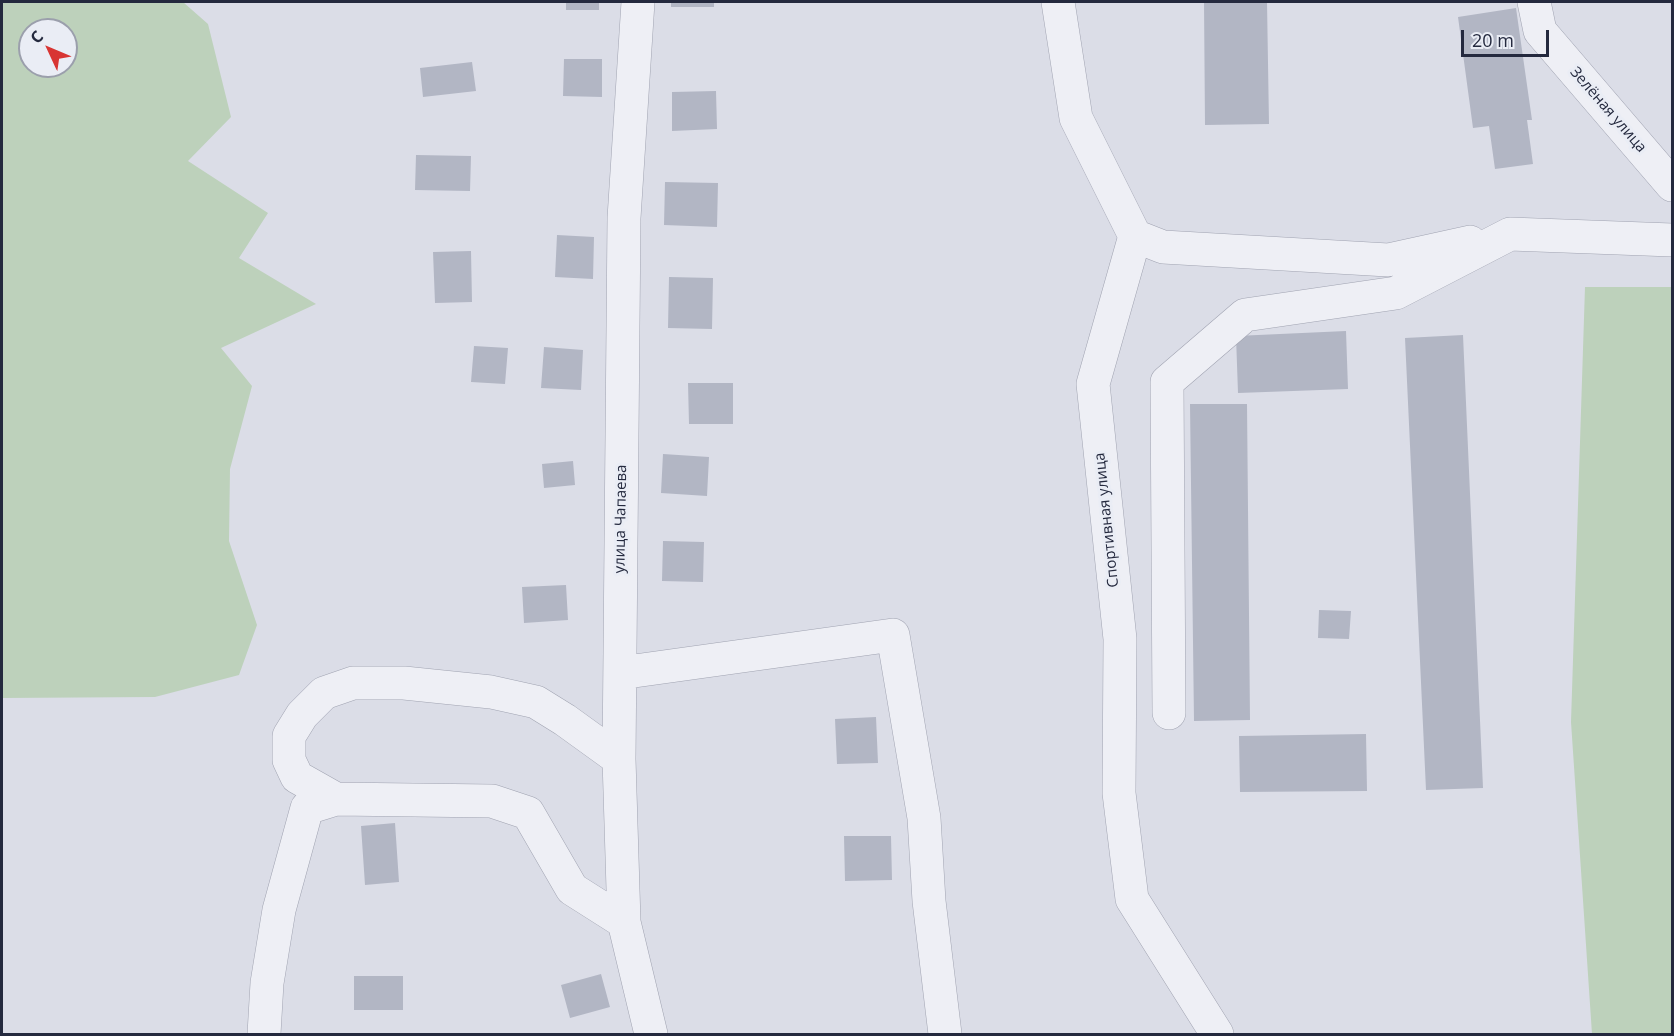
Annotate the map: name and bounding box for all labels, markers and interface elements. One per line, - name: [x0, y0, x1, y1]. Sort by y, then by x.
- north arrow: [18, 18, 78, 78]
- scale bar: [1464, 18, 1552, 56]
- text: С: [25, 26, 48, 48]
- text: 20 m: [1472, 28, 1514, 52]
- street label: Зелёная улица: [1566, 64, 1650, 156]
- street label: Спортивная улица: [1091, 452, 1123, 588]
- street label: улица Чапаева: [611, 464, 631, 574]

